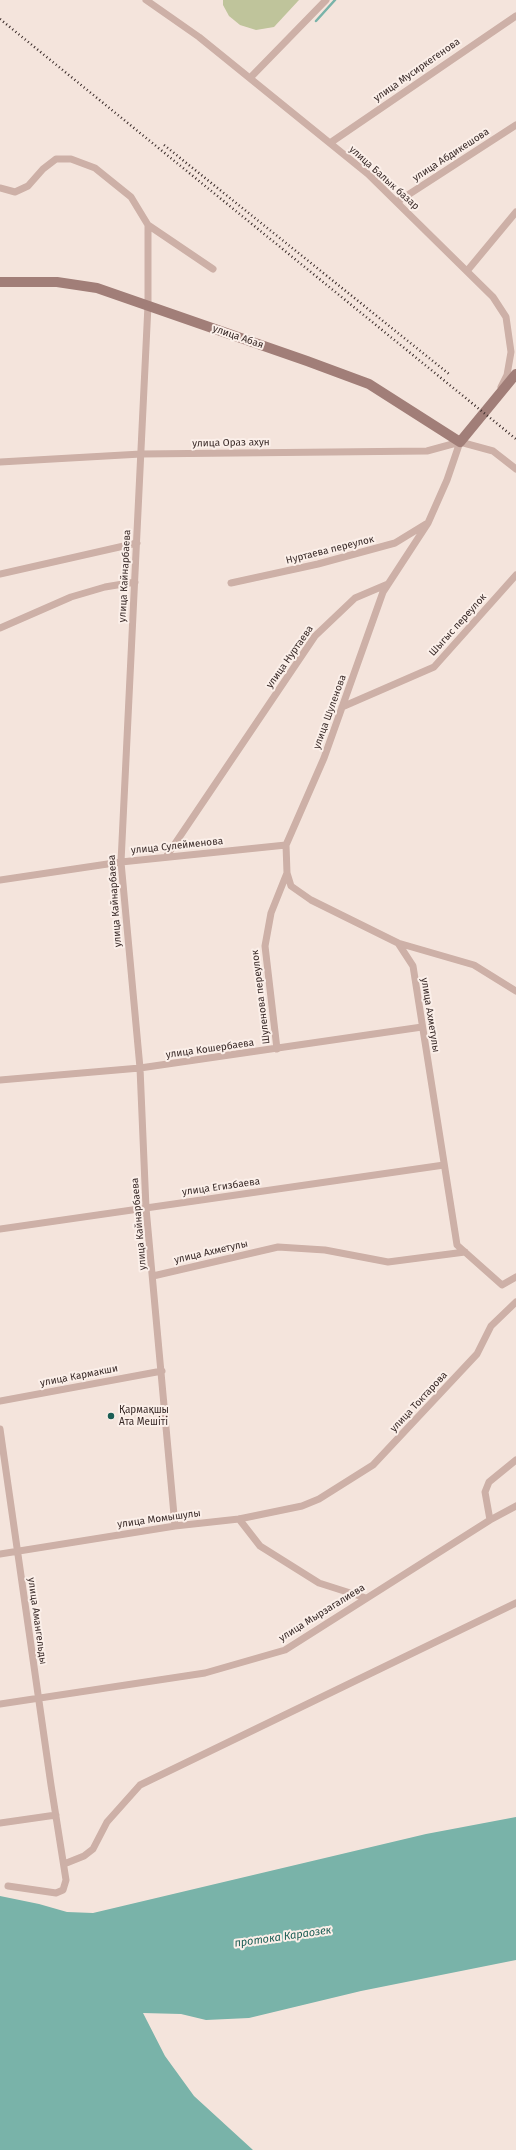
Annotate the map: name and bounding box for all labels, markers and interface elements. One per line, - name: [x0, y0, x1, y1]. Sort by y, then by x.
- street label: улица Мусиркегенова: [372, 36, 462, 104]
- street label: улица Абдикешова: [410, 126, 492, 184]
- street label: улица Балык базар: [347, 143, 421, 213]
- street label: улица Абая: [211, 323, 265, 351]
- street label: улица Ораз ахун: [192, 436, 270, 450]
- street label: улица Кайнарбаева: [117, 529, 133, 623]
- street label: Нуртаева переулок: [285, 533, 375, 567]
- street label: Шыгыс переулок: [427, 591, 489, 659]
- street label: улица Нуртаева: [264, 623, 316, 691]
- street label: улица Шуленова: [311, 673, 349, 751]
- street label: улица Сулейменова: [130, 835, 224, 857]
- street label: улица Кайнарбаева: [106, 854, 124, 948]
- street label: Шуленова переулок: [249, 949, 273, 1045]
- street label: улица Ахметулы: [418, 977, 442, 1053]
- street label: улица Кошербаева: [165, 1037, 255, 1061]
- street label: улица Егизбаева: [181, 1176, 261, 1198]
- street label: улица Кайнарбаева: [129, 1177, 149, 1271]
- street label: улица Ахметулы: [173, 1238, 249, 1266]
- street label: улица Кармакши: [39, 1363, 119, 1389]
- street label: улица Токтарова: [388, 1369, 450, 1435]
- place label: Қармақшы Ата Мешіті: [119, 1404, 169, 1428]
- marker: Қармақшы Ата Мешіті: [106, 1411, 116, 1421]
- street label: улица Момышулы: [117, 1507, 201, 1531]
- street label: улица Амангельды: [25, 1577, 49, 1665]
- street label: улица Мырзагалиева: [277, 1582, 367, 1644]
- water label: протока Караозек: [234, 1924, 332, 1950]

